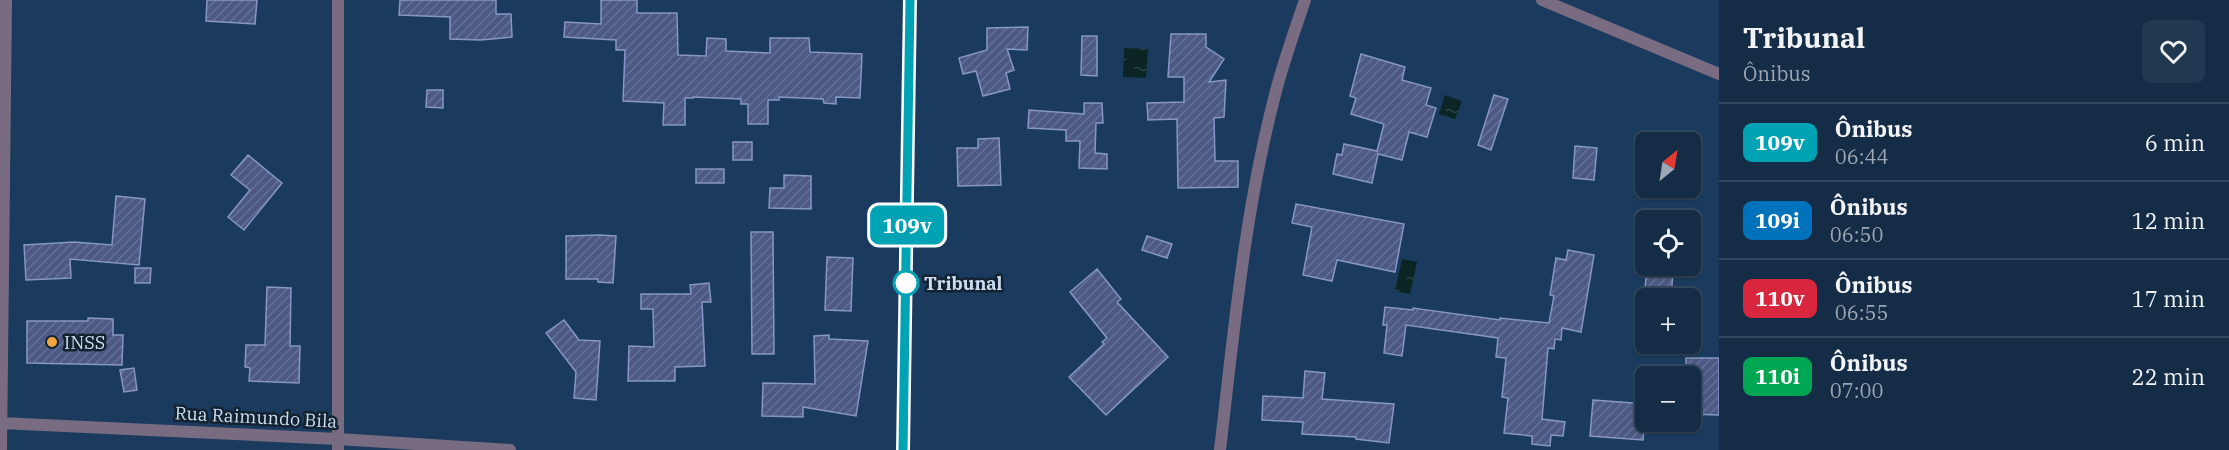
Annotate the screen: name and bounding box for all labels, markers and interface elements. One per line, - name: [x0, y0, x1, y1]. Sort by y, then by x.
- text: Tribunal: [1743, 19, 1865, 56]
- button: heart: [2142, 20, 2205, 83]
- text: Ônibus: [1743, 60, 1811, 87]
- text: Ônibus: [1835, 114, 1913, 143]
- text: 109v: [1755, 128, 1805, 156]
- text: 6 min: [2145, 128, 2205, 157]
- north arrow: [1635, 132, 1701, 198]
- map controls: [1635, 132, 1701, 432]
- text: 06:44: [1835, 143, 1888, 170]
- text: Ônibus: [1830, 192, 1908, 221]
- line badge: 109v: [865, 206, 949, 244]
- text: 109i: [1755, 206, 1800, 234]
- text: 12 min: [2132, 206, 2205, 235]
- button: locate: [1635, 210, 1701, 276]
- text: 109v: [882, 211, 932, 239]
- text: 06:50: [1830, 221, 1884, 248]
- marker: Tribunal: [893, 270, 919, 296]
- text: Ônibus: [1835, 270, 1913, 299]
- place label: Tribunal: [924, 272, 1003, 295]
- text: 110v: [1755, 284, 1805, 312]
- text: 17 min: [2132, 284, 2205, 313]
- button: +: [1635, 288, 1701, 354]
- text: 06:55: [1835, 299, 1888, 326]
- place label: INSS: [64, 331, 105, 354]
- marker: INSS: [45, 335, 59, 349]
- text: Ônibus: [1830, 348, 1908, 377]
- text: 110i: [1755, 362, 1800, 390]
- text: 22 min: [2132, 362, 2205, 391]
- button: −: [1635, 366, 1701, 432]
- text: 07:00: [1830, 377, 1884, 404]
- street label: Rua Raimundo Bila: [174, 401, 338, 433]

